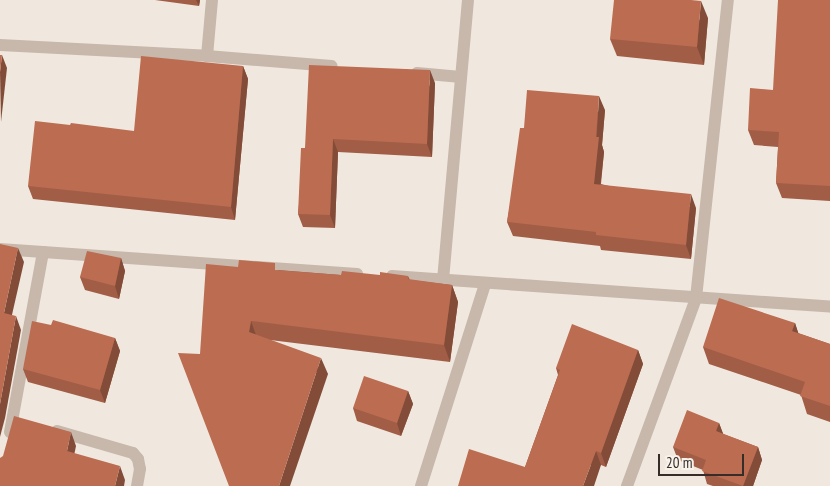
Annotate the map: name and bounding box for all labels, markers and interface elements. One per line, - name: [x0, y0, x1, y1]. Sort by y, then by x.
- scale bar: [660, 444, 746, 476]
- text: 20 m: [666, 453, 692, 472]

